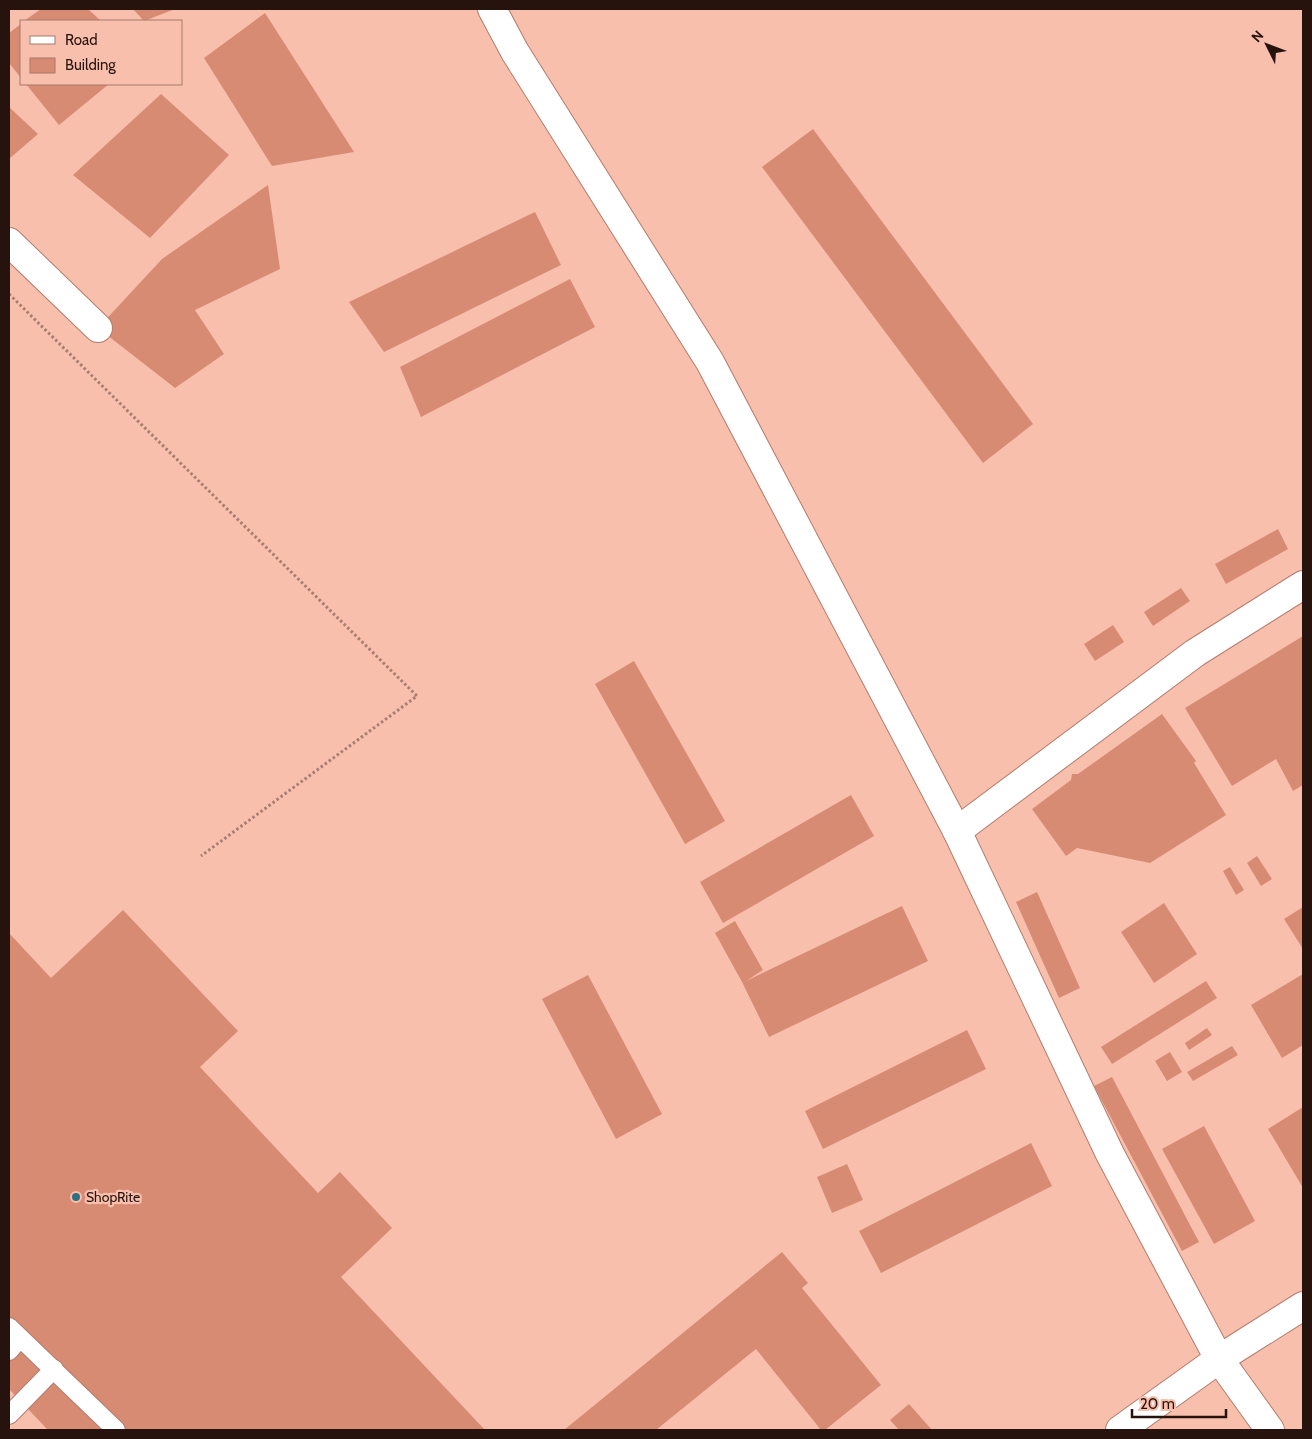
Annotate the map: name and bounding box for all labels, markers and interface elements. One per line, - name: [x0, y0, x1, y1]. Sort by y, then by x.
- legend: [20, 20, 182, 85]
- north arrow: [1242, 20, 1292, 70]
- text: N: [1247, 27, 1267, 46]
- text: Road: [65, 31, 98, 49]
- text: Building: [65, 56, 116, 74]
- place label: ShopRite: [86, 1188, 140, 1206]
- marker: ShopRite: [70, 1191, 82, 1203]
- scale bar: [1132, 1386, 1226, 1418]
- text: 20 m: [1140, 1395, 1175, 1413]

